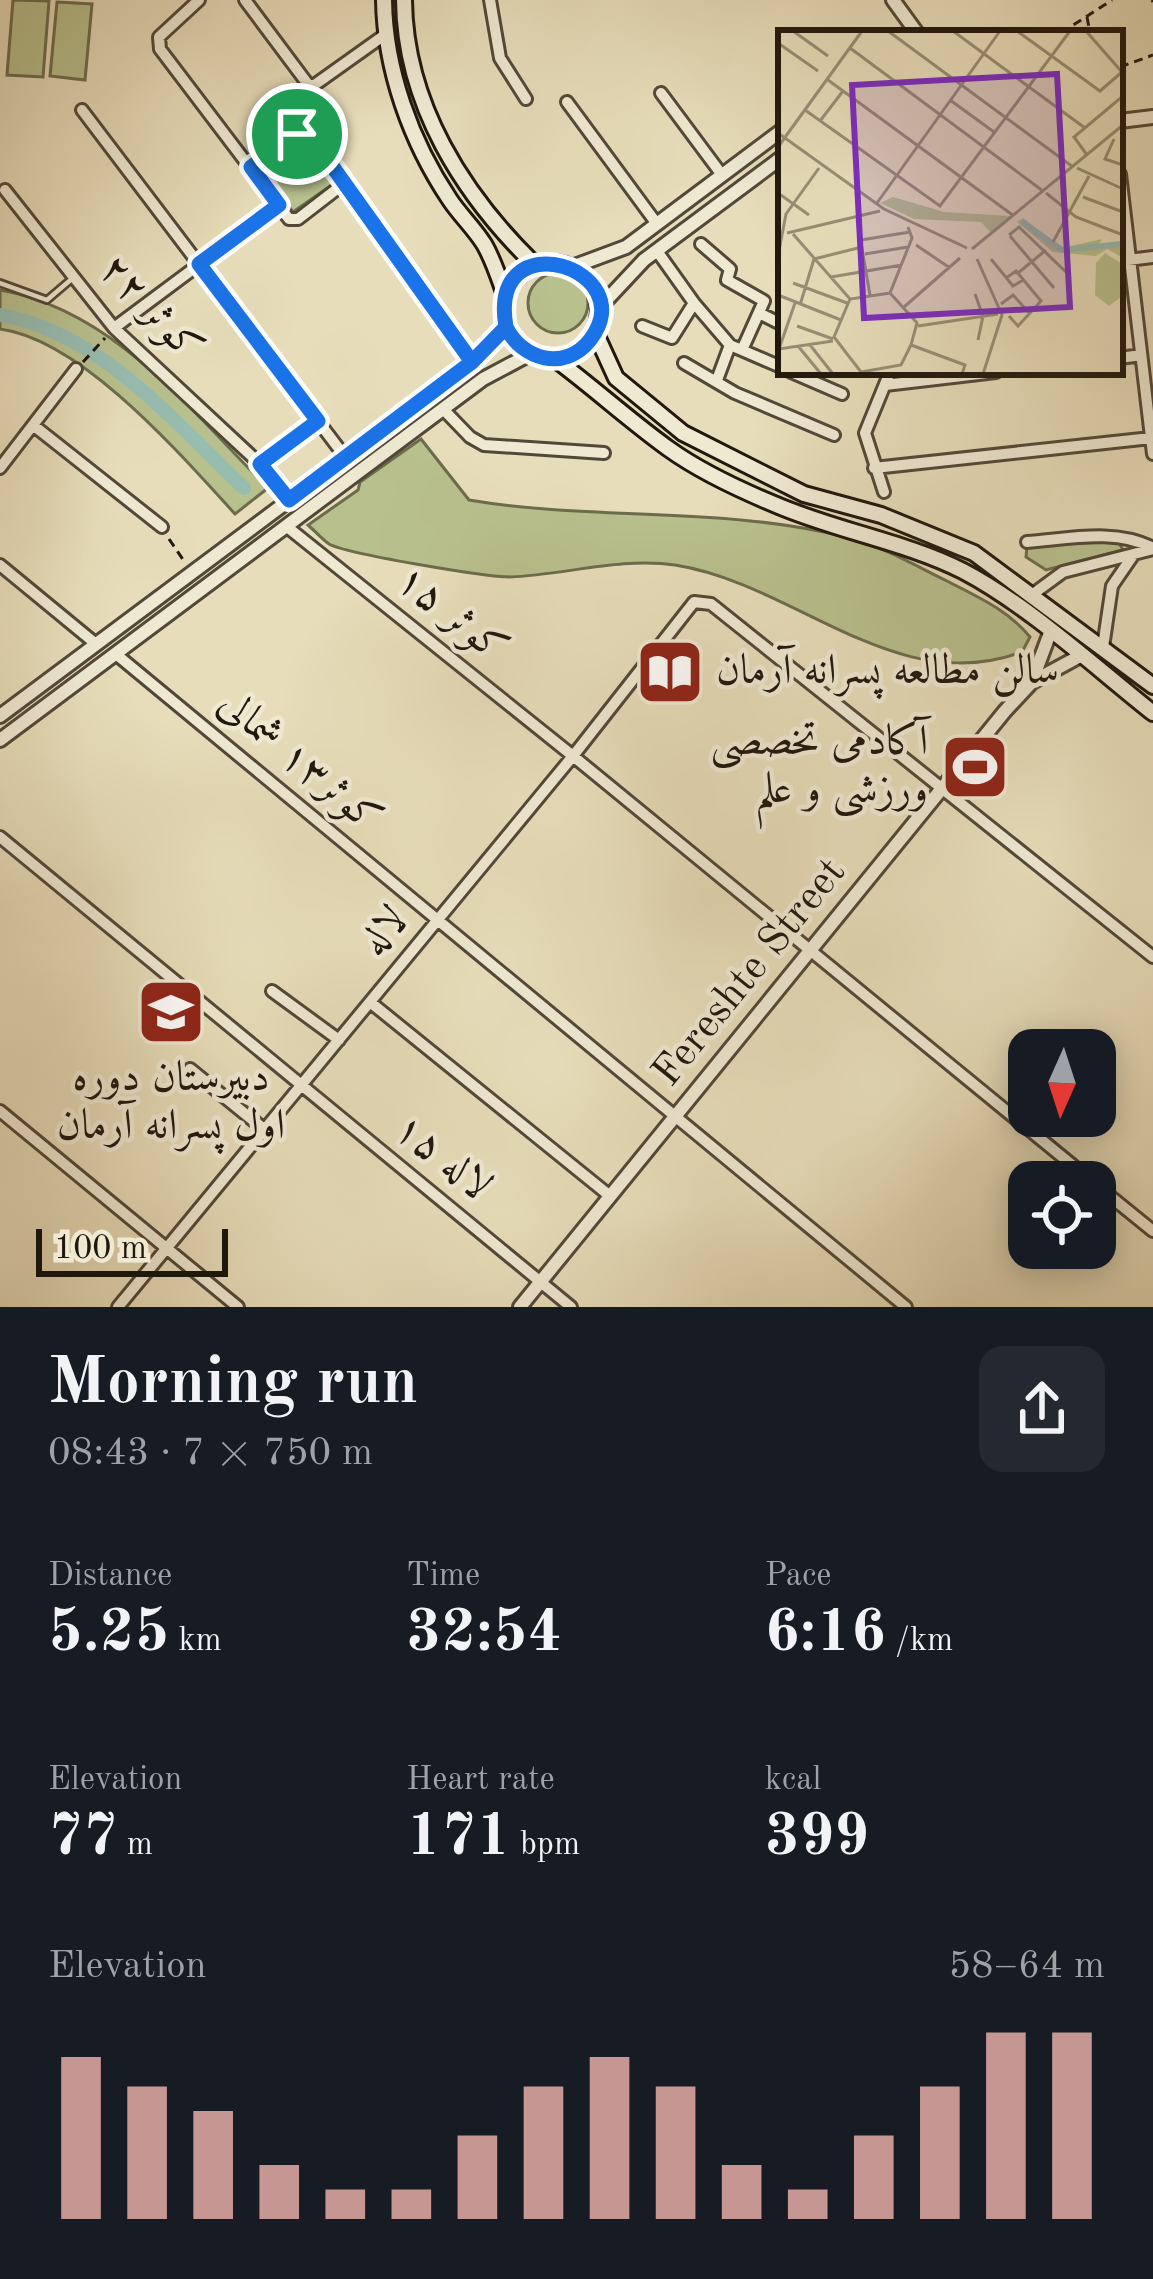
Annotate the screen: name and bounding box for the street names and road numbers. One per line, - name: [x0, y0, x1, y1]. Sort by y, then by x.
- street label: کوثر ۲۲: [89, 248, 209, 372]
- street label: کوثر ۱۵: [387, 558, 514, 673]
- street label: کوثر۱۳ شمالی: [209, 682, 388, 843]
- street label: Fereshte Street: [646, 851, 854, 1095]
- street label: لاله: [353, 899, 417, 965]
- street label: لاله ۱۵: [386, 1107, 498, 1209]

